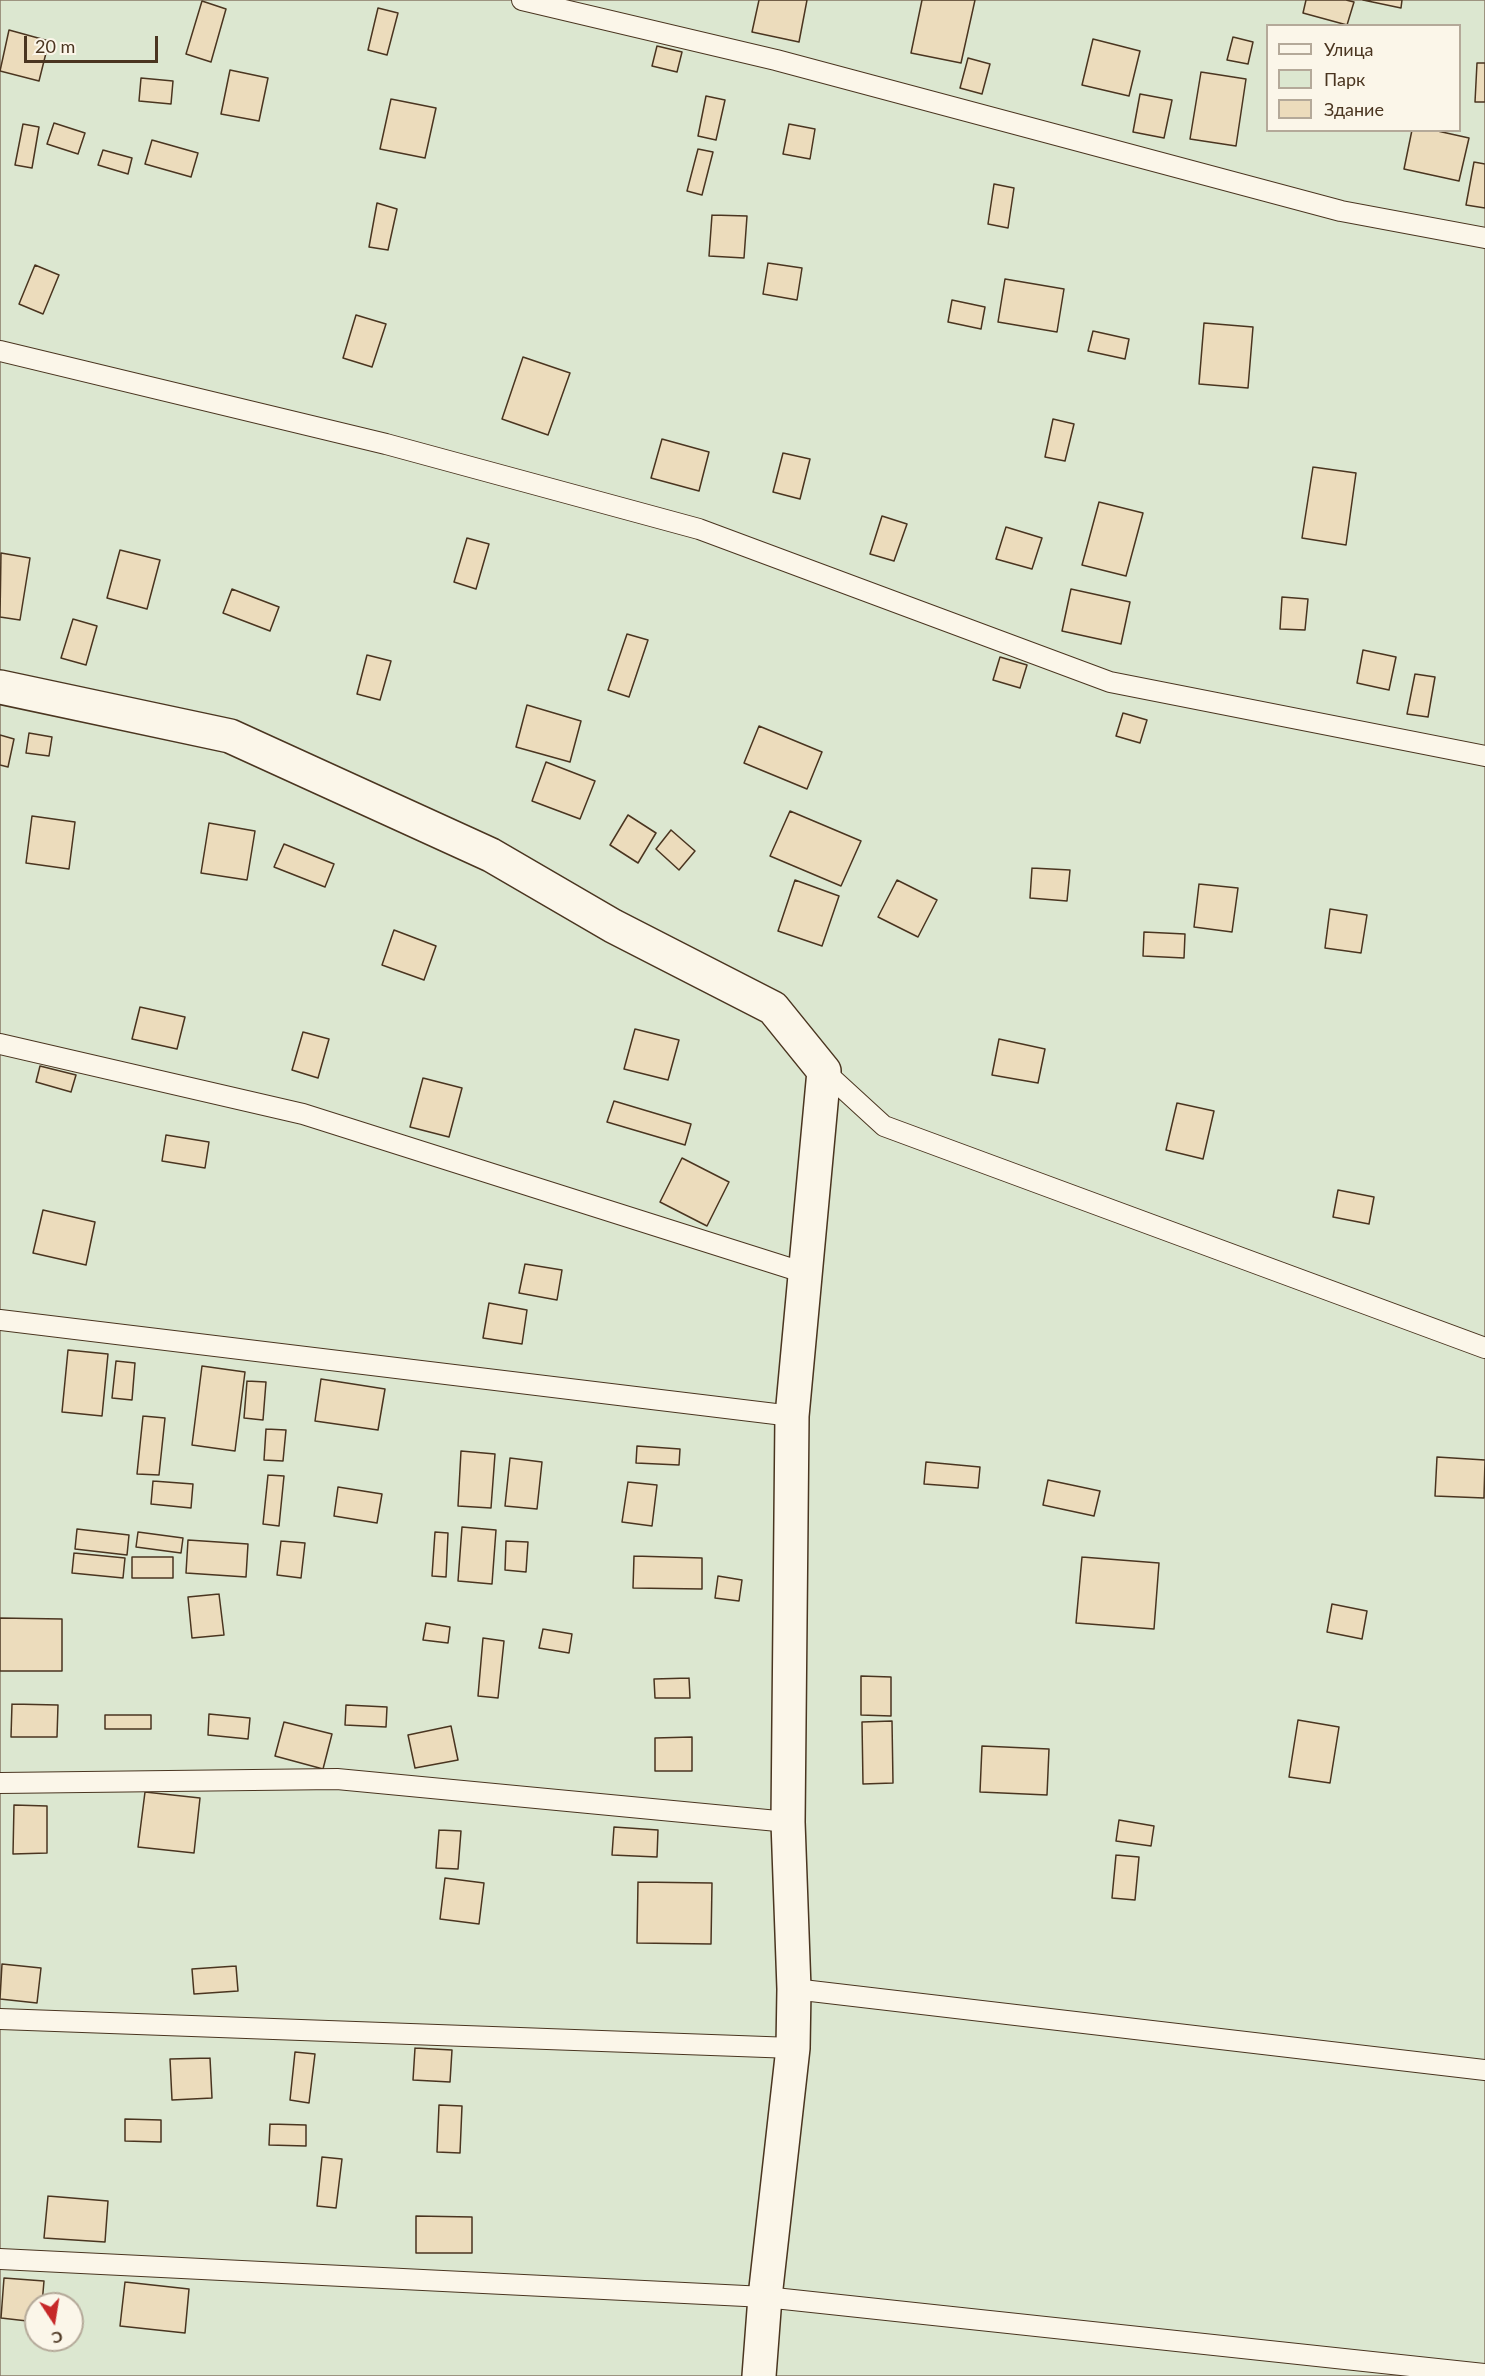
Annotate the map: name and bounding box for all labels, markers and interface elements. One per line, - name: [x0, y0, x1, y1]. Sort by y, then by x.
- scale bar: [27, 24, 160, 62]
- legend: [1266, 24, 1461, 132]
- text: 20 m: [35, 35, 75, 57]
- text: Улица: [1324, 38, 1374, 60]
- text: Парк: [1324, 68, 1365, 90]
- text: Здание: [1324, 98, 1384, 120]
- north arrow: [24, 2292, 84, 2352]
- text: С: [50, 2328, 65, 2349]

